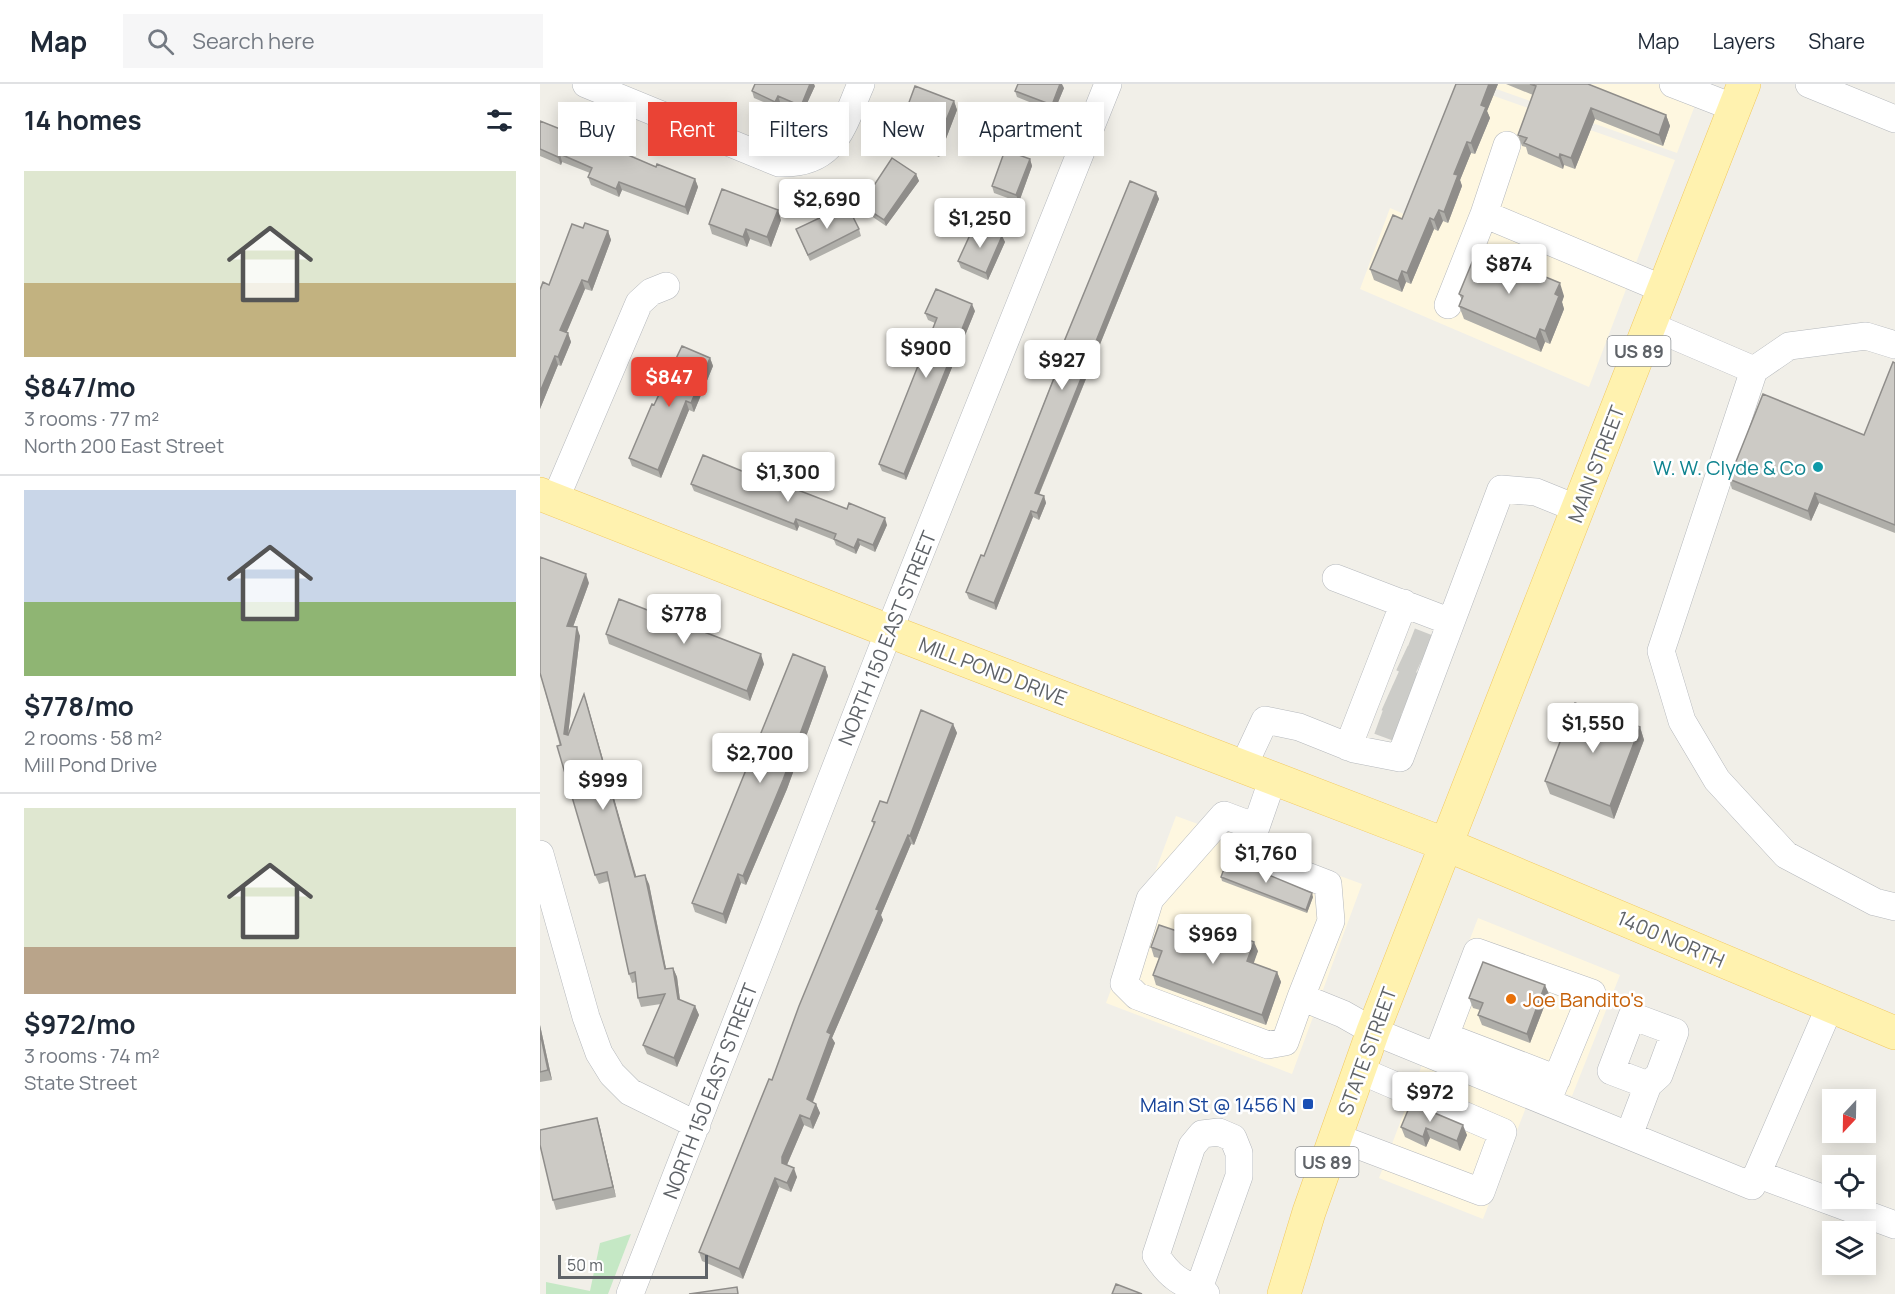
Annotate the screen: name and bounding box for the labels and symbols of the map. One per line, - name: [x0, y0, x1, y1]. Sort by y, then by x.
- pin: $2,690: [778, 179, 876, 230]
- pin: $1,250: [931, 198, 1029, 249]
- pin: $874: [1473, 244, 1545, 295]
- pin: $900: [890, 328, 962, 379]
- road number: US 89: [1608, 336, 1670, 366]
- pin: $927: [1026, 340, 1098, 391]
- pin: $847: [633, 357, 705, 408]
- street label: MAIN STREET: [1561, 401, 1631, 526]
- pin: $1,300: [739, 452, 837, 503]
- place label: W. W. Clyde & Co: [1653, 454, 1806, 481]
- marker: W. W. Clyde & Co: [1811, 460, 1825, 474]
- street label: NORTH 150 EAST STREET: [832, 527, 942, 749]
- pin: $778: [648, 594, 720, 645]
- street label: MILL POND DRIVE: [915, 630, 1071, 712]
- pin: $1,550: [1544, 703, 1642, 754]
- pin: $2,700: [711, 733, 809, 784]
- pin: $999: [567, 760, 639, 811]
- pin: $1,760: [1217, 833, 1315, 884]
- street label: 1400 NORTH: [1613, 904, 1729, 974]
- pin: $969: [1177, 914, 1249, 965]
- street label: NORTH 150 EAST STREET: [656, 979, 764, 1203]
- street label: STATE STREET: [1331, 983, 1403, 1119]
- place label: Joe Bandito's: [1523, 986, 1644, 1013]
- marker: Joe Bandito's: [1504, 992, 1518, 1006]
- pin: $972: [1394, 1072, 1466, 1123]
- north arrow: [1822, 1089, 1876, 1143]
- place label: Main St @ 1456 N: [1140, 1091, 1296, 1118]
- marker: Main St @ 1456 N: [1301, 1097, 1315, 1111]
- road number: US 89: [1296, 1147, 1358, 1177]
- scale bar: [558, 1252, 708, 1280]

